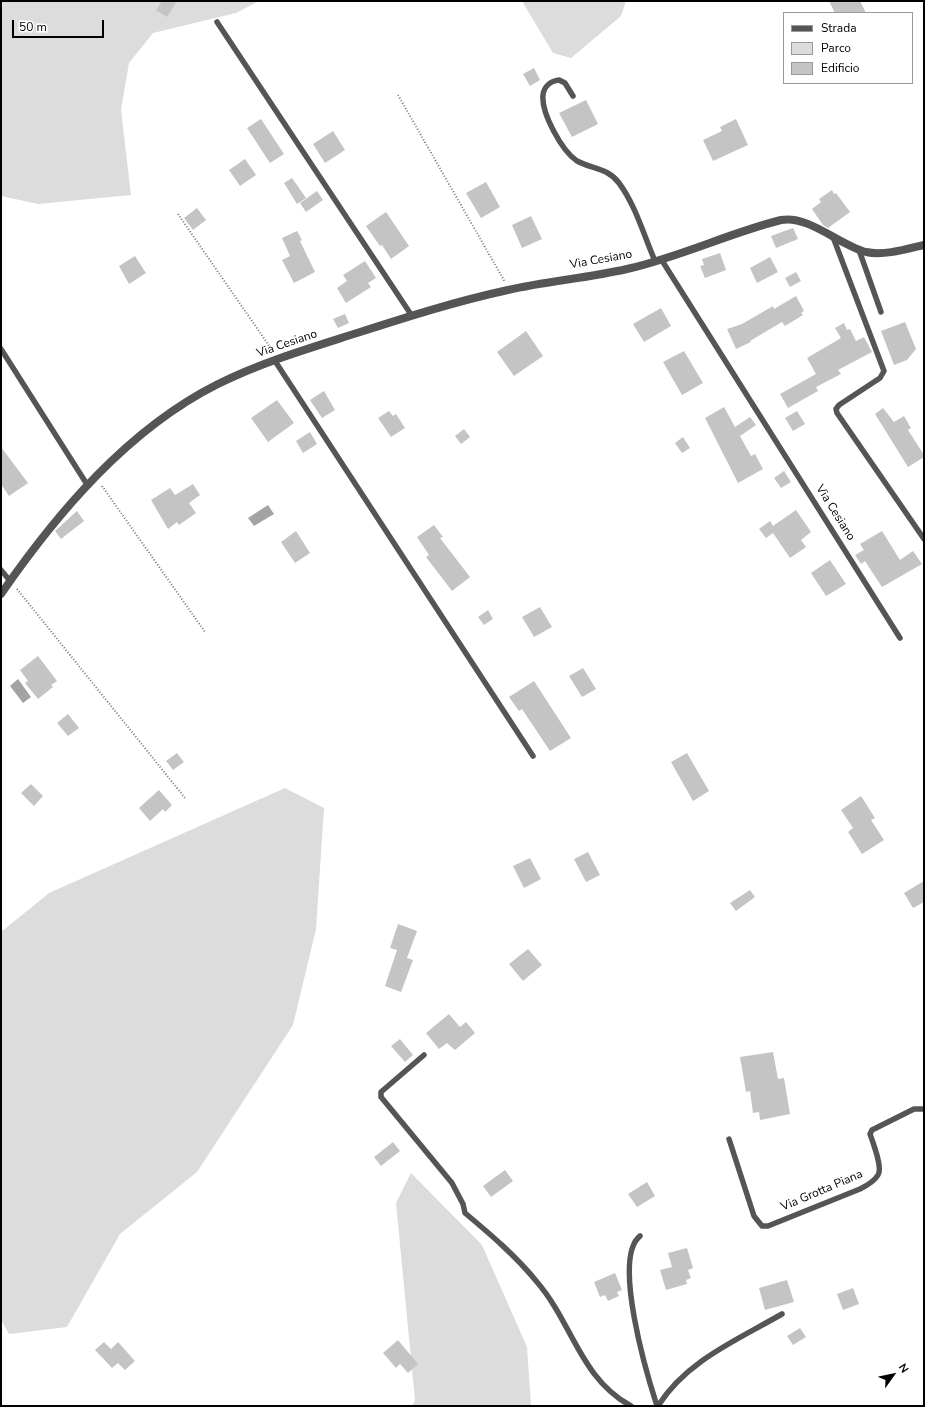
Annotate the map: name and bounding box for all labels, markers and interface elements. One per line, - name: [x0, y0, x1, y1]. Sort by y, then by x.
- scale bar: [14, 12, 106, 38]
- legend: [783, 12, 913, 84]
- text: 50 m: [19, 19, 47, 35]
- text: Strada: [821, 20, 857, 36]
- text: Parco: [821, 40, 851, 56]
- text: Edificio: [821, 60, 859, 76]
- street label: Via Cesiano: [569, 247, 633, 273]
- street label: Via Cesiano: [255, 327, 319, 361]
- street label: Via Cesiano: [812, 482, 858, 544]
- street label: Via Grotta Piana: [779, 1167, 865, 1215]
- north arrow: [873, 1355, 913, 1395]
- text: N: [895, 1361, 912, 1376]

